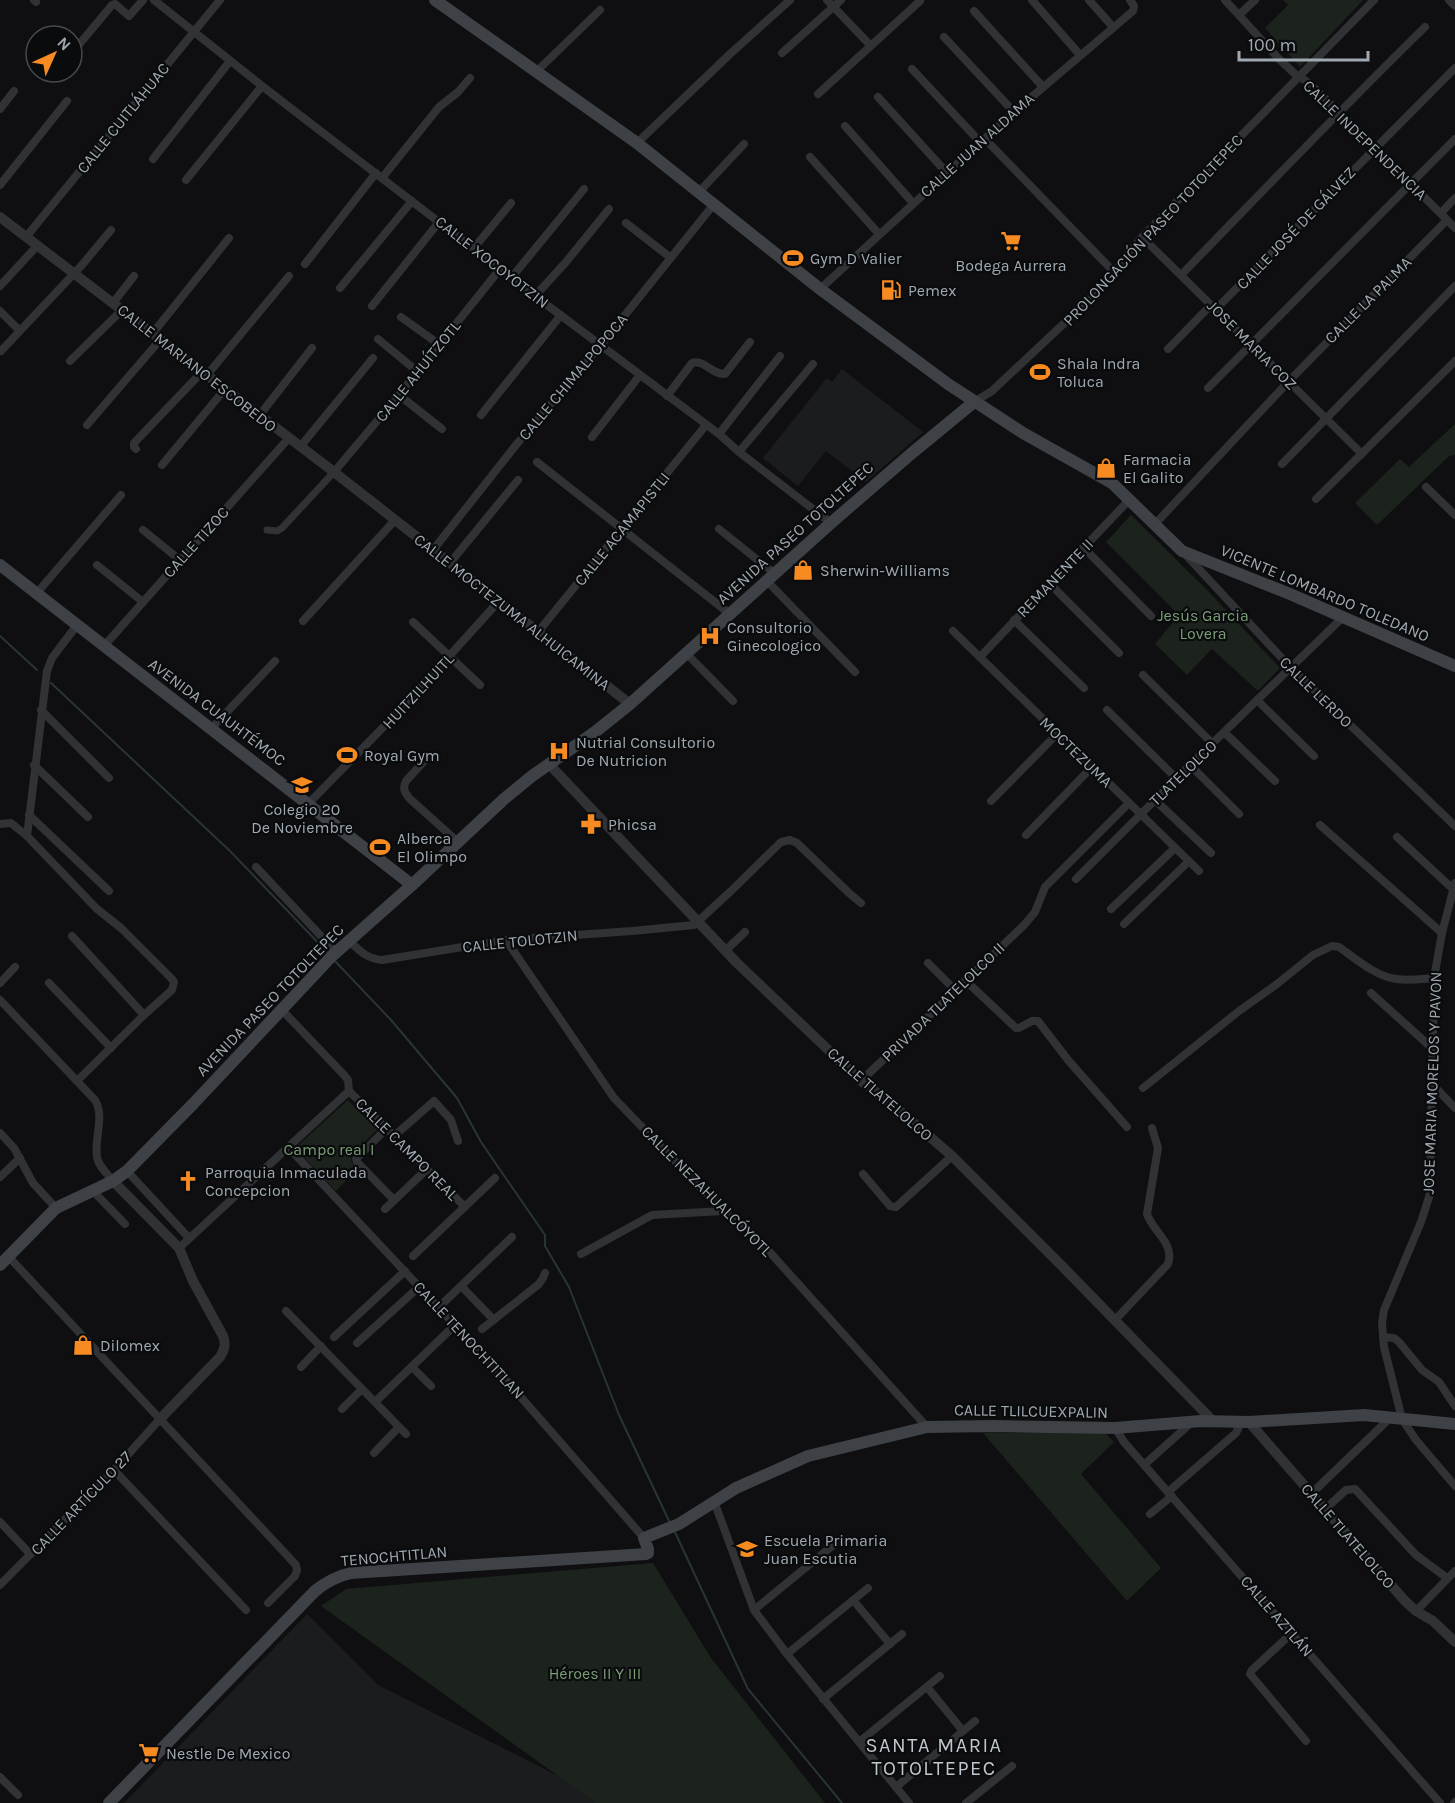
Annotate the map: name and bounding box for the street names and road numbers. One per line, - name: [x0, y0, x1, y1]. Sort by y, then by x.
- street label: CALLE CUITLÁHUAC: [73, 59, 173, 177]
- street label: CALLE INDEPENDENCIA: [1299, 76, 1431, 204]
- street label: CALLE JUAN ALDAMA: [916, 89, 1038, 201]
- street label: PROLONGACIÓN PASEO TOTOLTEPEC: [1059, 130, 1247, 330]
- street label: CALLE JOSÉ DE GÁLVEZ: [1233, 163, 1359, 293]
- street label: CALLE XOCOYOTZIN: [431, 212, 553, 312]
- street label: CALLE LA PALMA: [1321, 253, 1415, 347]
- street label: JOSE MARIA COZ: [1203, 296, 1301, 394]
- street label: CALLE MARIANO ESCOBEDO: [114, 300, 280, 436]
- street label: CALLE CHIMALPOPOCA: [515, 310, 631, 444]
- street label: CALLE AHUÍTZOTL: [371, 316, 465, 425]
- street label: AVENIDA PASEO TOTOLTEPEC: [713, 458, 877, 608]
- street label: CALLE ACAMAPISTLI: [570, 468, 674, 590]
- street label: CALLE TIZOC: [159, 502, 233, 581]
- street label: CALLE MOCTEZUMA ALHUICAMINA: [410, 530, 614, 694]
- street label: REMANENTE II: [1013, 535, 1097, 621]
- street label: VICENTE LOMBARDO TOLEDANO: [1218, 540, 1432, 646]
- street label: HUITZILHUITL: [378, 649, 458, 733]
- street label: CALLE LERDO: [1276, 653, 1356, 731]
- street label: AVENIDA CUAUHTÉMOC: [145, 654, 290, 770]
- street label: MOCTEZUMA: [1036, 713, 1116, 791]
- street label: TLATELOLCO: [1145, 736, 1221, 810]
- street label: AVENIDA PASEO TOTOLTEPEC: [192, 920, 348, 1080]
- street label: CALLE TOLOTZIN: [461, 926, 579, 956]
- street label: PRIVADA TLATELOLCO II: [878, 938, 1008, 1066]
- street label: JOSE MARIA MORELOS Y PAVON: [1419, 971, 1445, 1195]
- street label: CALLE TLATELOLCO: [824, 1043, 936, 1145]
- street label: CALLE CAMPO REAL: [352, 1094, 463, 1205]
- street label: CALLE NEZAHUALCÓYOTL: [638, 1122, 777, 1261]
- street label: CALLE TENOCHTITLAN: [410, 1277, 528, 1403]
- street label: CALLE TLILCUEXPALIN: [954, 1400, 1108, 1422]
- street label: CALLE ARTÍCULO 27: [27, 1447, 136, 1559]
- street label: CALLE TLATELOLCO: [1297, 1480, 1399, 1592]
- street label: TENOCHTITLAN: [340, 1542, 448, 1570]
- street label: CALLE AZTLÁN: [1237, 1572, 1317, 1660]

